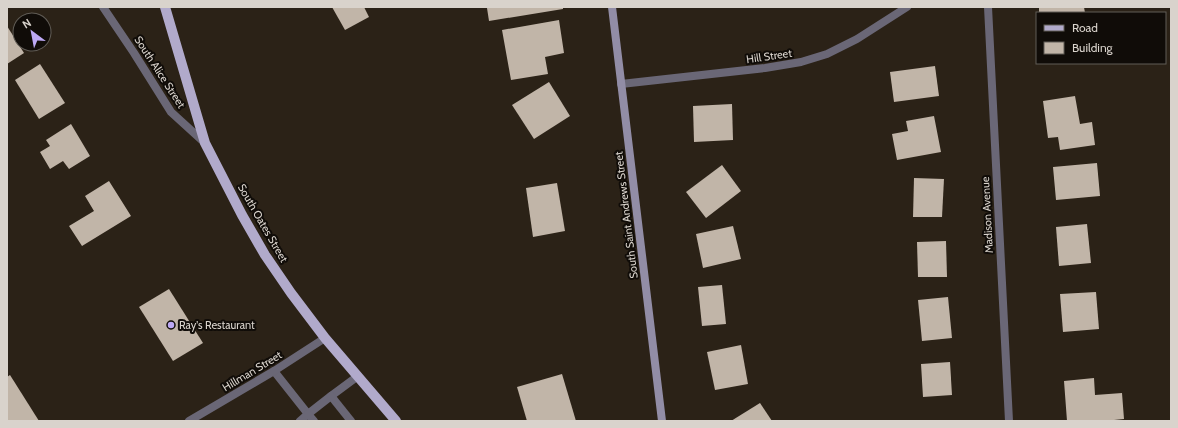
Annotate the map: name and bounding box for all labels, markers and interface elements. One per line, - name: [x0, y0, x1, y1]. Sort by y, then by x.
- north arrow: [12, 12, 52, 52]
- legend: [1036, 12, 1166, 64]
- text: N: [20, 16, 34, 32]
- text: Road: [1072, 20, 1098, 35]
- street label: South Alice Street: [131, 33, 189, 111]
- text: Building: [1072, 40, 1114, 55]
- street label: Hill Street: [745, 46, 793, 66]
- street label: South Saint Andrews Street: [611, 150, 641, 279]
- street label: Madison Avenue: [978, 176, 996, 254]
- street label: South Oates Street: [235, 181, 291, 265]
- place label: Ray's Restaurant: [179, 318, 255, 332]
- marker: Ray's Restaurant: [166, 320, 176, 330]
- street label: Hillman Street: [220, 348, 285, 394]

